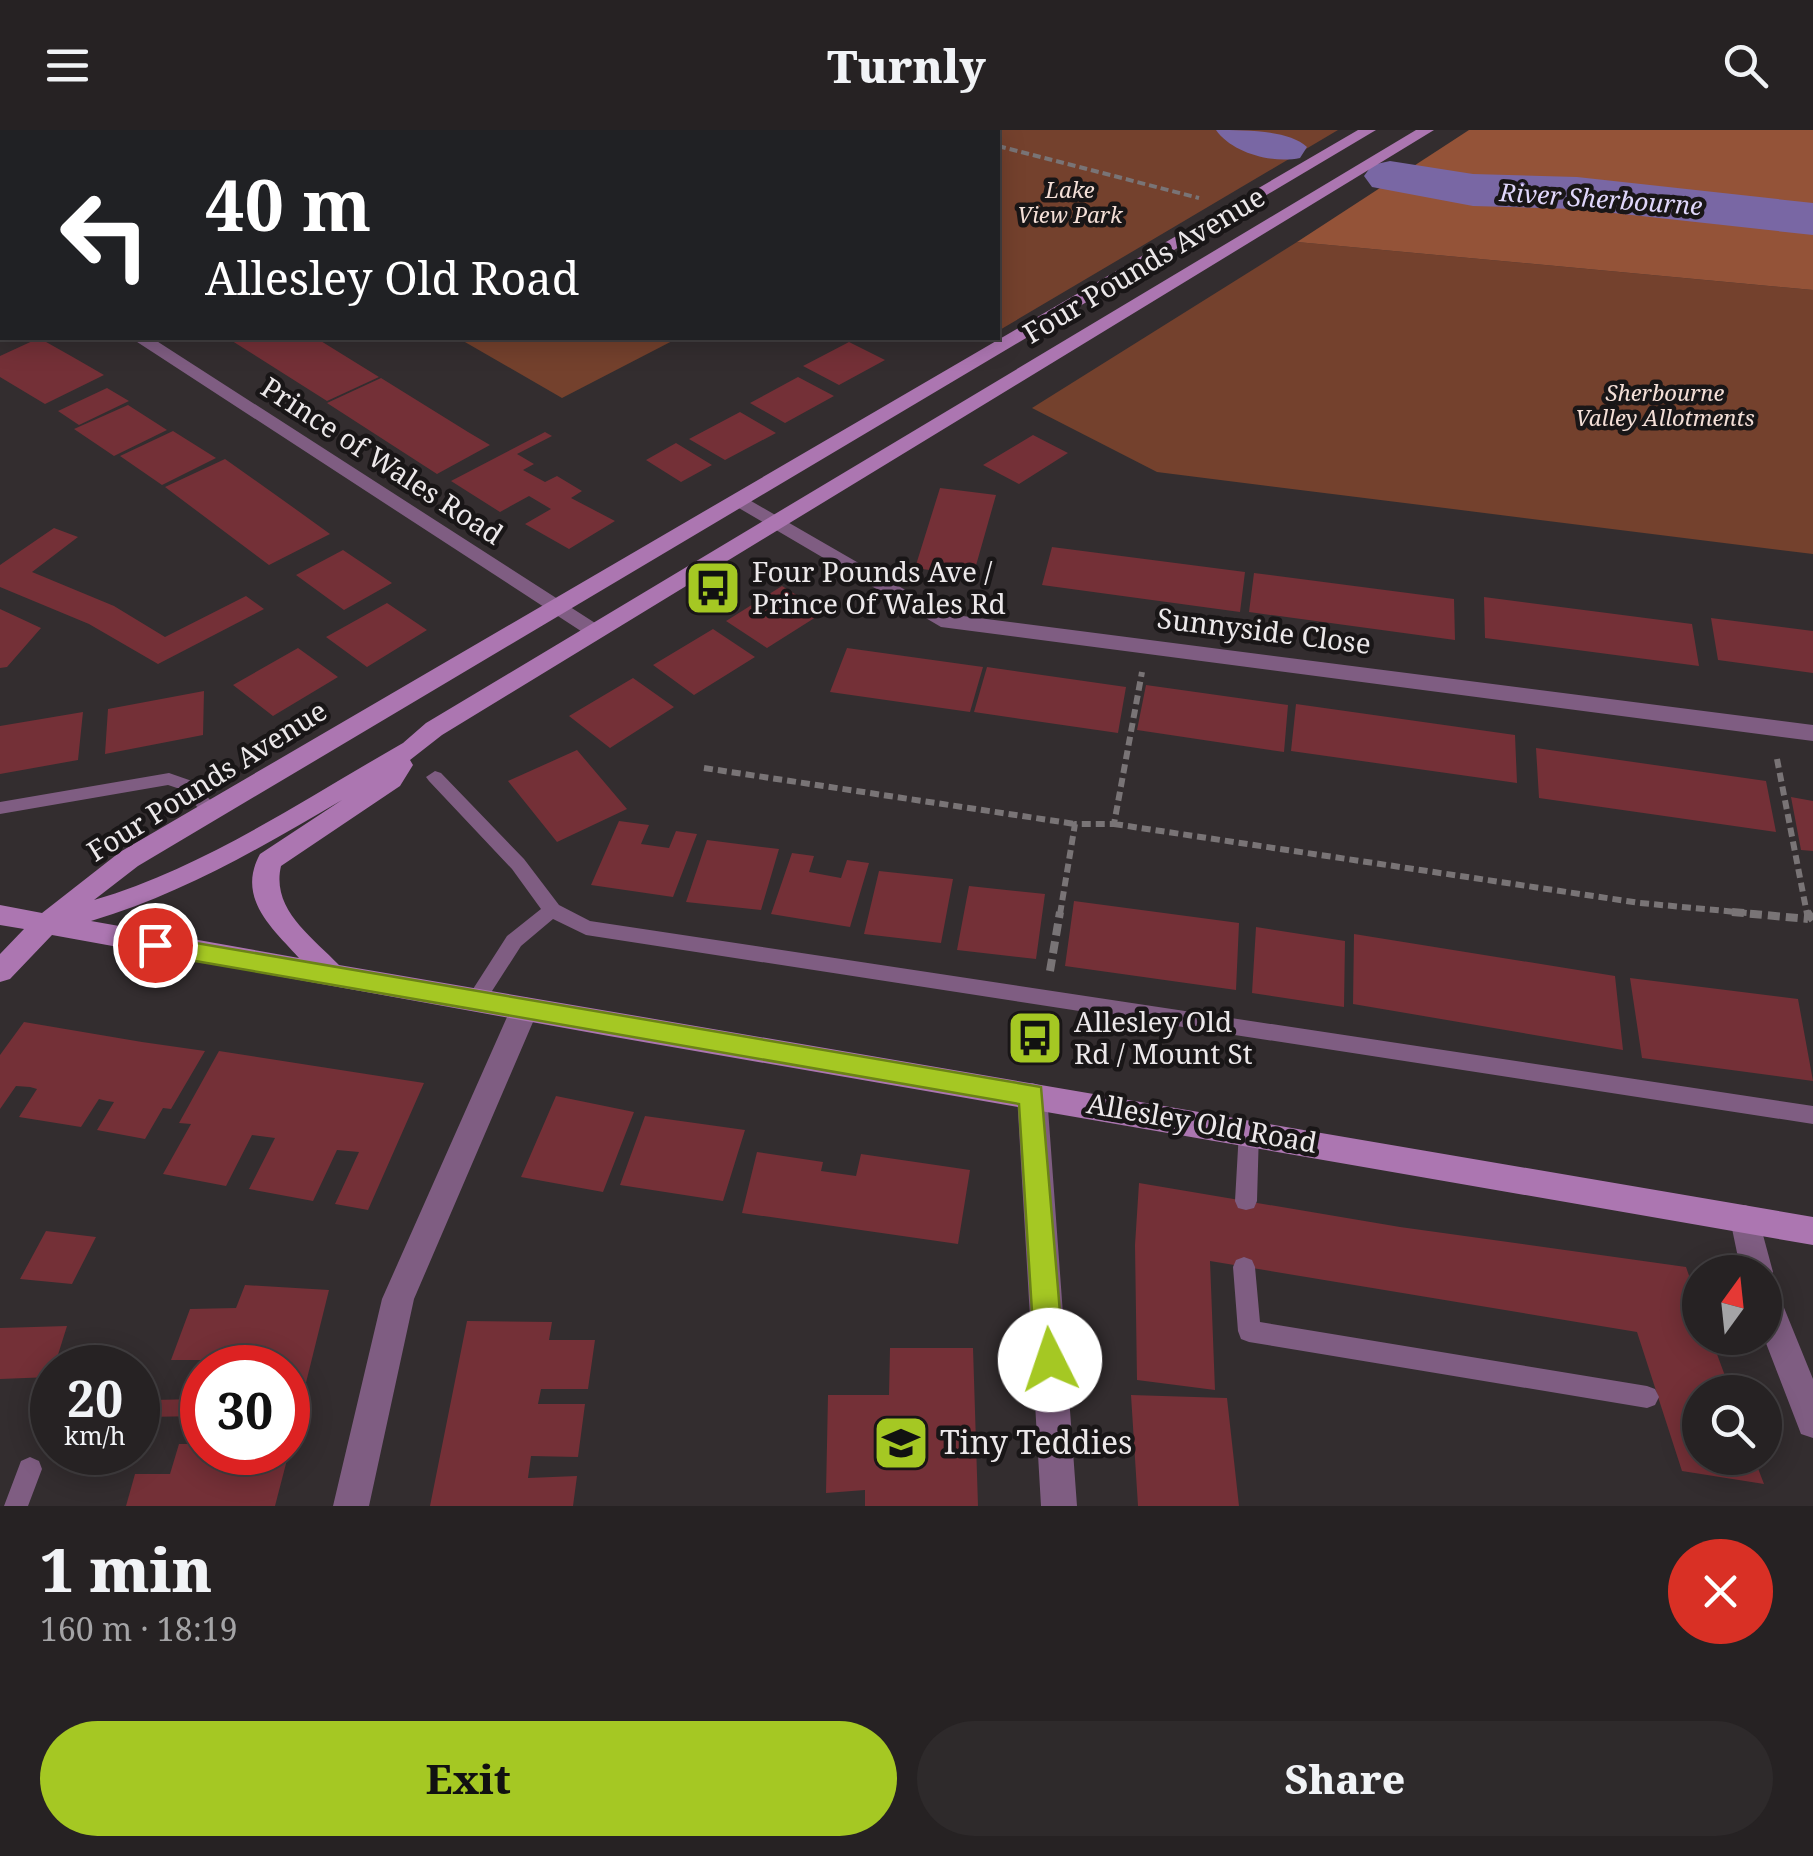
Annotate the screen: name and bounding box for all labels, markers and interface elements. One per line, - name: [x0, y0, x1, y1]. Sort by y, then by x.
- text: Turnly: [827, 35, 986, 96]
- icon: menu: [40, 38, 95, 93]
- icon: search: [1718, 38, 1773, 93]
- text: 40 m: [205, 156, 371, 252]
- icon: left: [40, 170, 170, 300]
- park label: Lake View Park: [1017, 174, 1124, 229]
- water label: River Sherbourne: [1498, 174, 1704, 222]
- street label: Four Pounds Avenue: [1015, 177, 1272, 351]
- text: Allesley Old Road: [205, 247, 579, 308]
- street label: Prince of Wales Road: [254, 368, 511, 553]
- park label: Sherbourne Valley Allotments: [1575, 377, 1755, 432]
- place label: Four Pounds Ave / Prince Of Wales Rd: [752, 552, 1006, 622]
- bus stop icon: Four Pounds Ave / Prince Of Wales Rd: [683, 558, 743, 618]
- street label: Sunnyside Close: [1155, 598, 1373, 662]
- street label: Four Pounds Avenue: [79, 691, 334, 869]
- pin: [113, 903, 198, 988]
- icon: arrive: [128, 918, 183, 973]
- place label: Allesley Old Rd / Mount St: [1074, 1002, 1253, 1072]
- bus stop icon: Allesley Old Rd / Mount St: [1005, 1008, 1065, 1068]
- street label: Allesley Old Road: [1084, 1083, 1320, 1161]
- north arrow: [1682, 1255, 1782, 1355]
- map controls: [1682, 1255, 1782, 1475]
- position arrow: [998, 1308, 1102, 1412]
- speed limit sign: 30: [180, 1345, 310, 1475]
- text: 20: [67, 1364, 123, 1432]
- button: search: [1682, 1375, 1782, 1475]
- school or university icon: Tiny Teddies: [871, 1413, 931, 1473]
- text: km/h: [64, 1418, 126, 1452]
- place label: Tiny Teddies: [940, 1420, 1132, 1463]
- text: 1 min: [40, 1528, 212, 1610]
- button: close: [1668, 1539, 1773, 1644]
- text: 160 m · 18:19: [40, 1607, 238, 1650]
- button: Exit: [40, 1721, 897, 1836]
- button: Share: [917, 1721, 1773, 1836]

